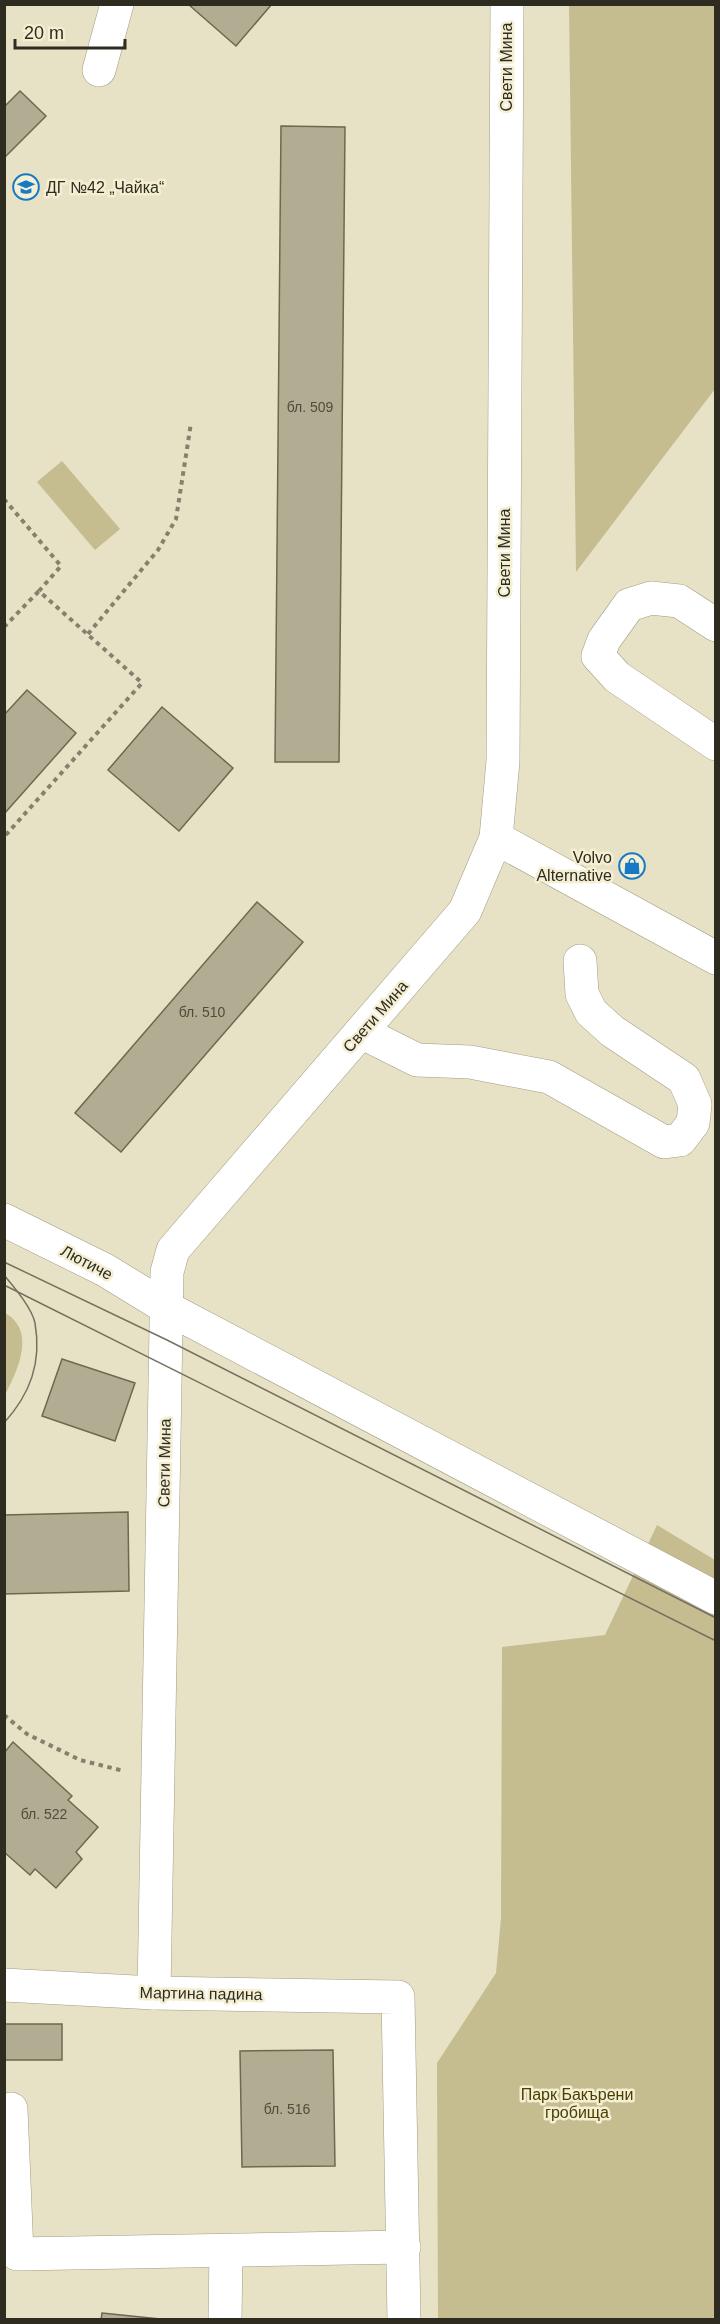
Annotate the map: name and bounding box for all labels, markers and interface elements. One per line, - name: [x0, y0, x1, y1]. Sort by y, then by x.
- scale bar: [15, 12, 124, 50]
- street label: Свети Мина: [498, 22, 515, 111]
- text: 20 m: [24, 23, 64, 43]
- school or university icon: ДГ №42 „Чайка“: [11, 172, 41, 202]
- place label: ДГ №42 „Чайка“: [46, 179, 164, 196]
- house number: бл. 509: [287, 399, 334, 415]
- street label: Свети Мина: [496, 508, 513, 597]
- place label: Volvo Alternative: [536, 849, 612, 884]
- shop icon: Volvo Alternative: [617, 851, 647, 881]
- street label: Свети Мина: [340, 977, 411, 1055]
- house number: бл. 510: [179, 1004, 226, 1020]
- street label: Лютиче: [58, 1242, 115, 1283]
- street label: Свети Мина: [155, 1418, 174, 1508]
- house number: бл. 522: [21, 1806, 68, 1822]
- street label: Мартина падина: [139, 1984, 263, 2003]
- park label: Парк Бакърени гробища: [521, 2086, 633, 2121]
- house number: бл. 516: [264, 2101, 311, 2117]

